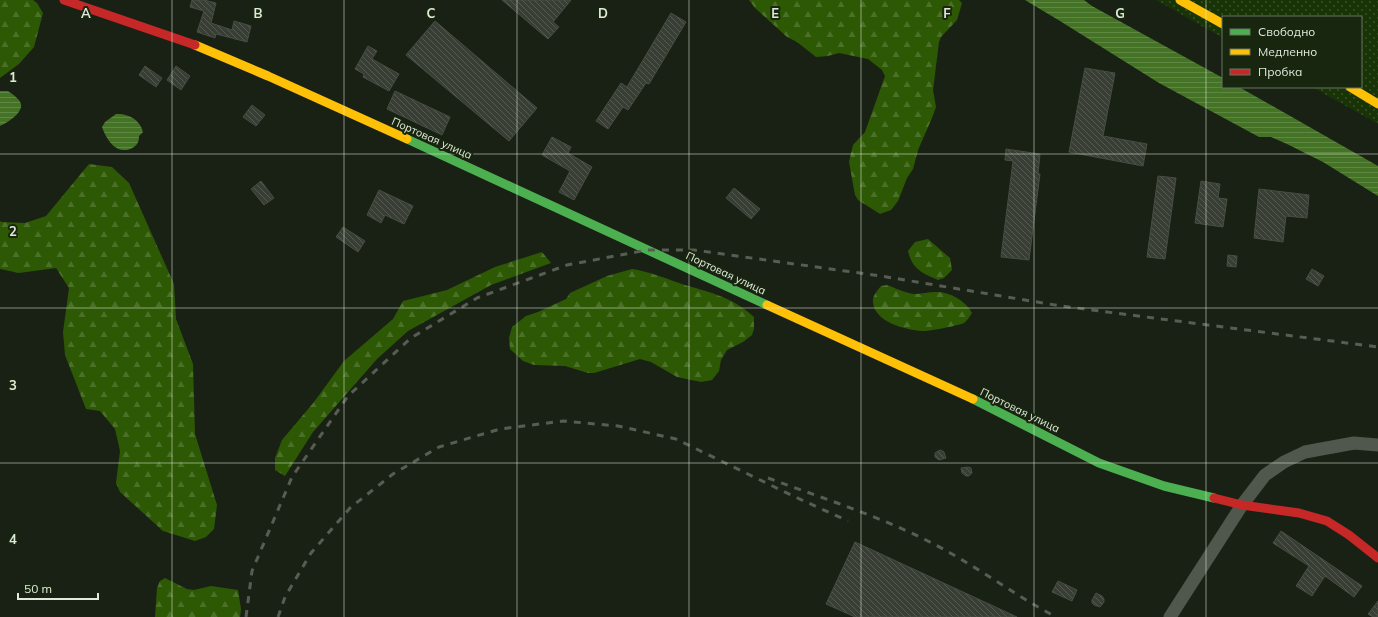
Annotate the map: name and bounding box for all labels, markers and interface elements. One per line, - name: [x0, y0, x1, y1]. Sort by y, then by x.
- text: A: [81, 5, 91, 21]
- text: B: [254, 5, 263, 21]
- text: C: [427, 5, 436, 21]
- text: D: [598, 5, 608, 21]
- text: E: [771, 5, 779, 21]
- text: F: [943, 5, 951, 21]
- text: G: [1115, 5, 1125, 21]
- legend: [1222, 16, 1362, 88]
- text: Свободно: [1258, 24, 1315, 39]
- text: Медленно: [1258, 44, 1317, 59]
- text: Пробка: [1258, 64, 1302, 79]
- text: 1: [9, 69, 17, 85]
- street label: Портовая улица: [390, 114, 474, 162]
- text: 2: [9, 223, 17, 239]
- street label: Портовая улица: [684, 248, 768, 298]
- text: 3: [9, 377, 17, 393]
- street label: Портовая улица: [978, 385, 1062, 435]
- text: 4: [9, 531, 17, 547]
- scale bar: [18, 575, 98, 601]
- text: 50 m: [24, 581, 52, 596]

